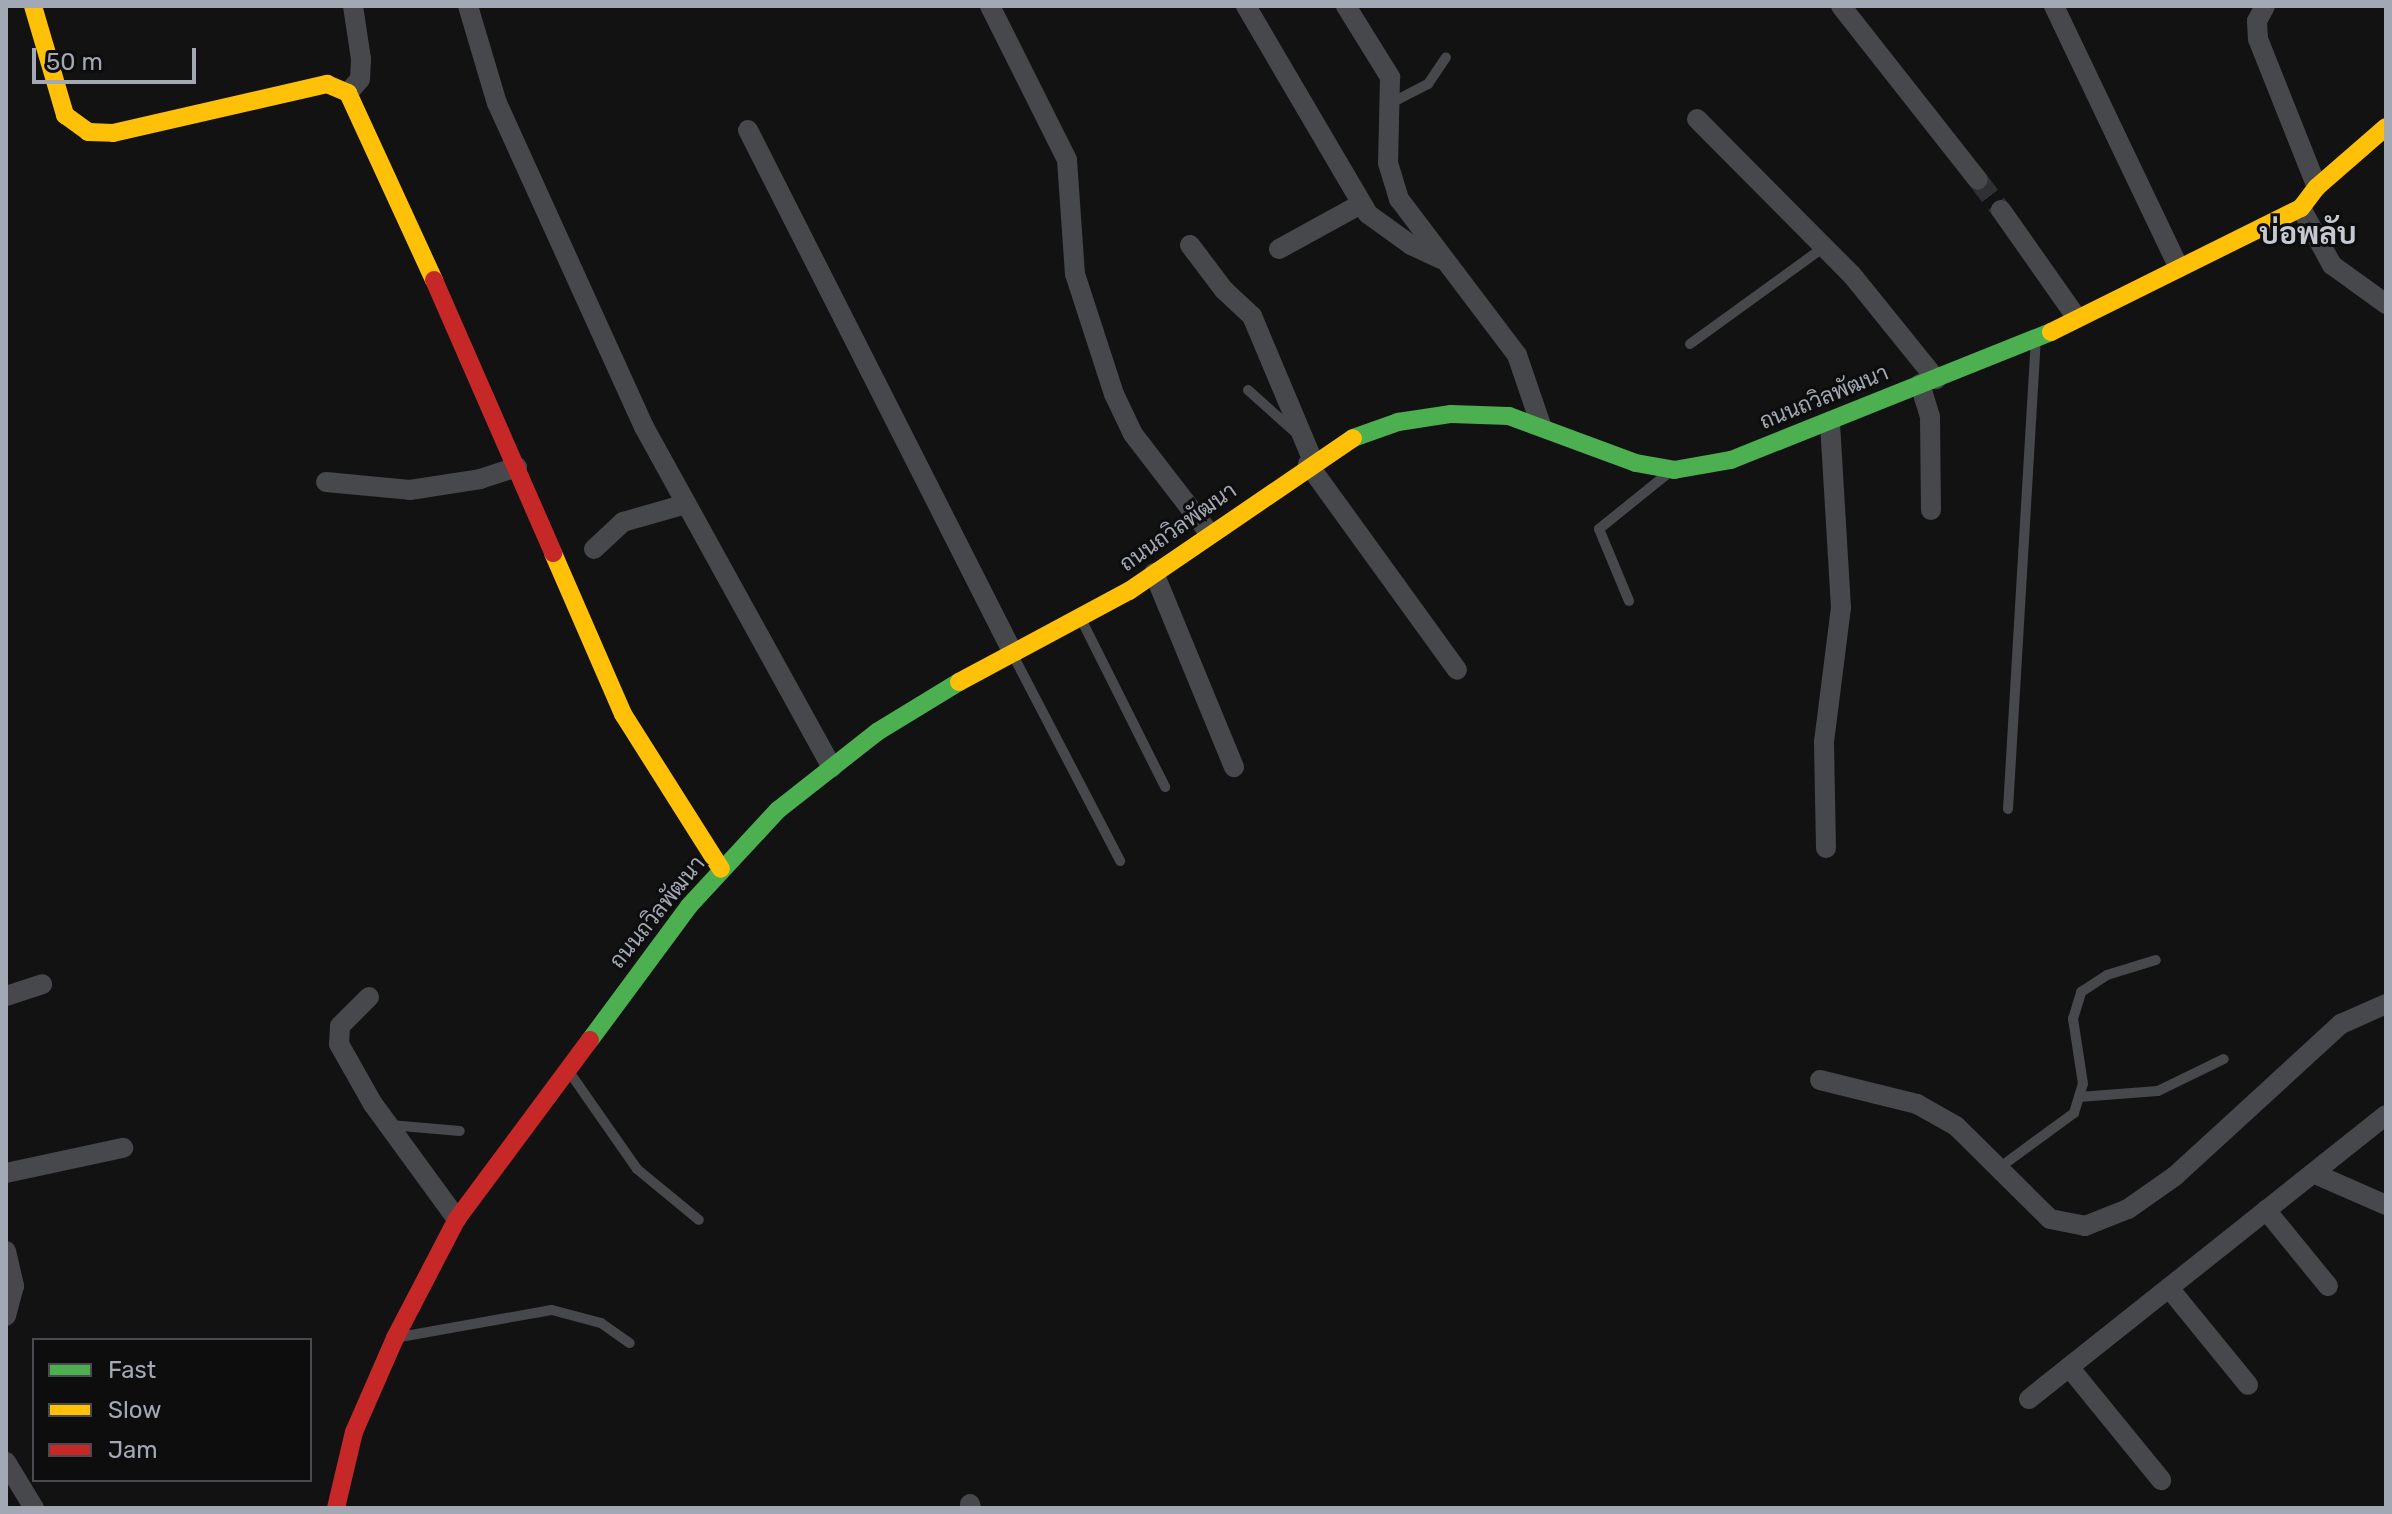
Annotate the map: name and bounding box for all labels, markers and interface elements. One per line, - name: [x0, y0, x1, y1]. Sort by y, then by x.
- scale bar: [36, 32, 200, 82]
- text: 50 m: [46, 48, 103, 76]
- district label: บ่อพลับ: [2259, 216, 2357, 252]
- street label: ถนนถวิลพัฒนา: [1756, 359, 1892, 435]
- street label: ถนนถวิลพัฒนา: [1115, 477, 1241, 577]
- street label: ถนนถวิลพัฒนา: [604, 851, 710, 973]
- legend: [32, 1338, 312, 1482]
- text: Fast: [108, 1356, 156, 1384]
- text: Slow: [108, 1396, 161, 1424]
- text: Jam: [108, 1436, 158, 1464]

